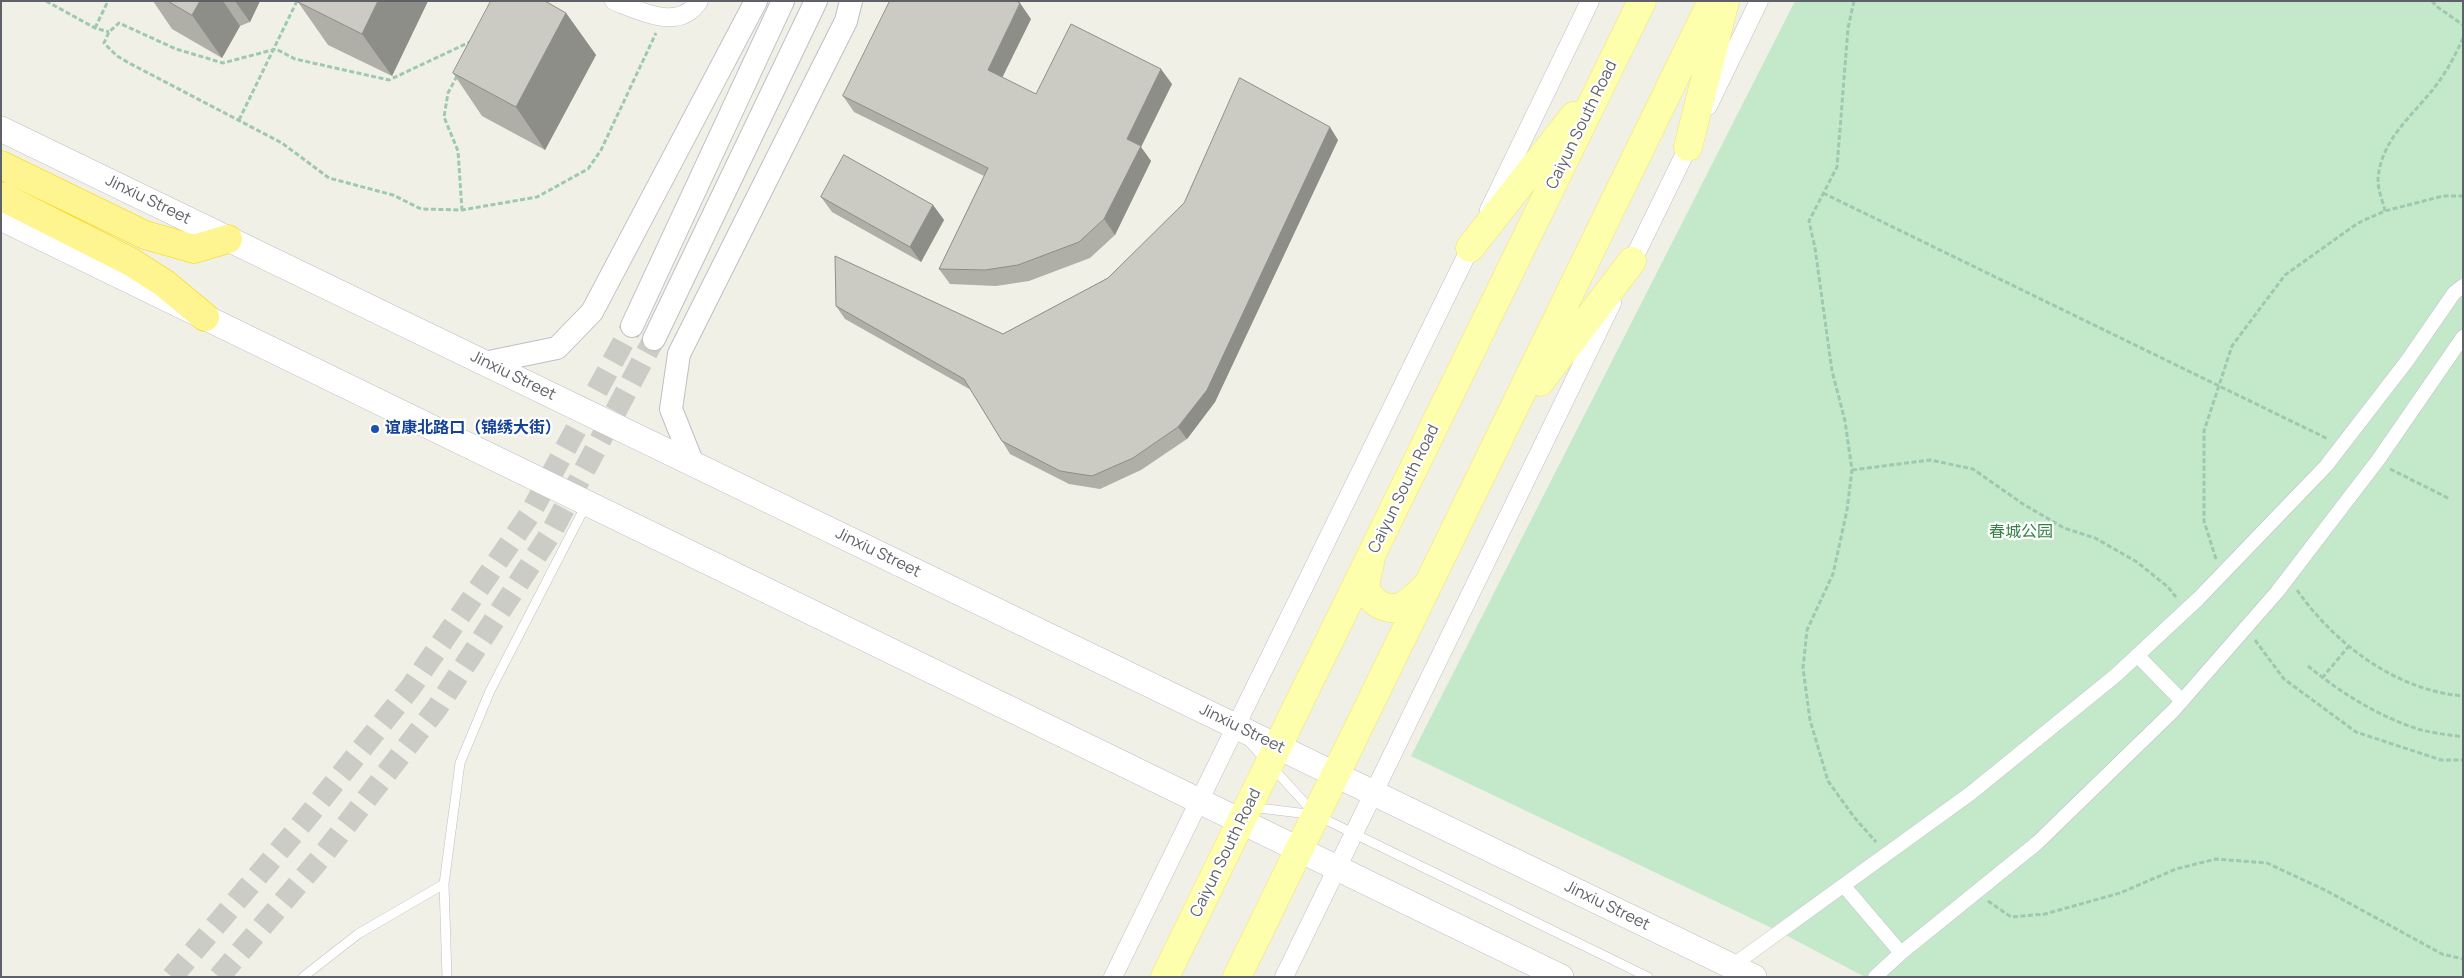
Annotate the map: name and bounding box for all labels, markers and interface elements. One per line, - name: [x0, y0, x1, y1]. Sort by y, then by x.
- street label: Caiyun South Road: [1543, 58, 1621, 192]
- street label: Jinxiu Street: [102, 171, 194, 229]
- street label: Jinxiu Street: [467, 347, 559, 405]
- place label: 谊康北路口（锦绣大街）: [385, 419, 561, 439]
- street label: Caiyun South Road: [1365, 422, 1443, 556]
- marker: 谊康北路口（锦绣大街）: [369, 423, 381, 435]
- park label: 春城公园: [1989, 523, 2053, 543]
- street label: Jinxiu Street: [832, 524, 924, 582]
- street label: Jinxiu Street: [1196, 700, 1288, 758]
- street label: Caiyun South Road: [1187, 786, 1265, 920]
- street label: Jinxiu Street: [1561, 877, 1653, 935]

